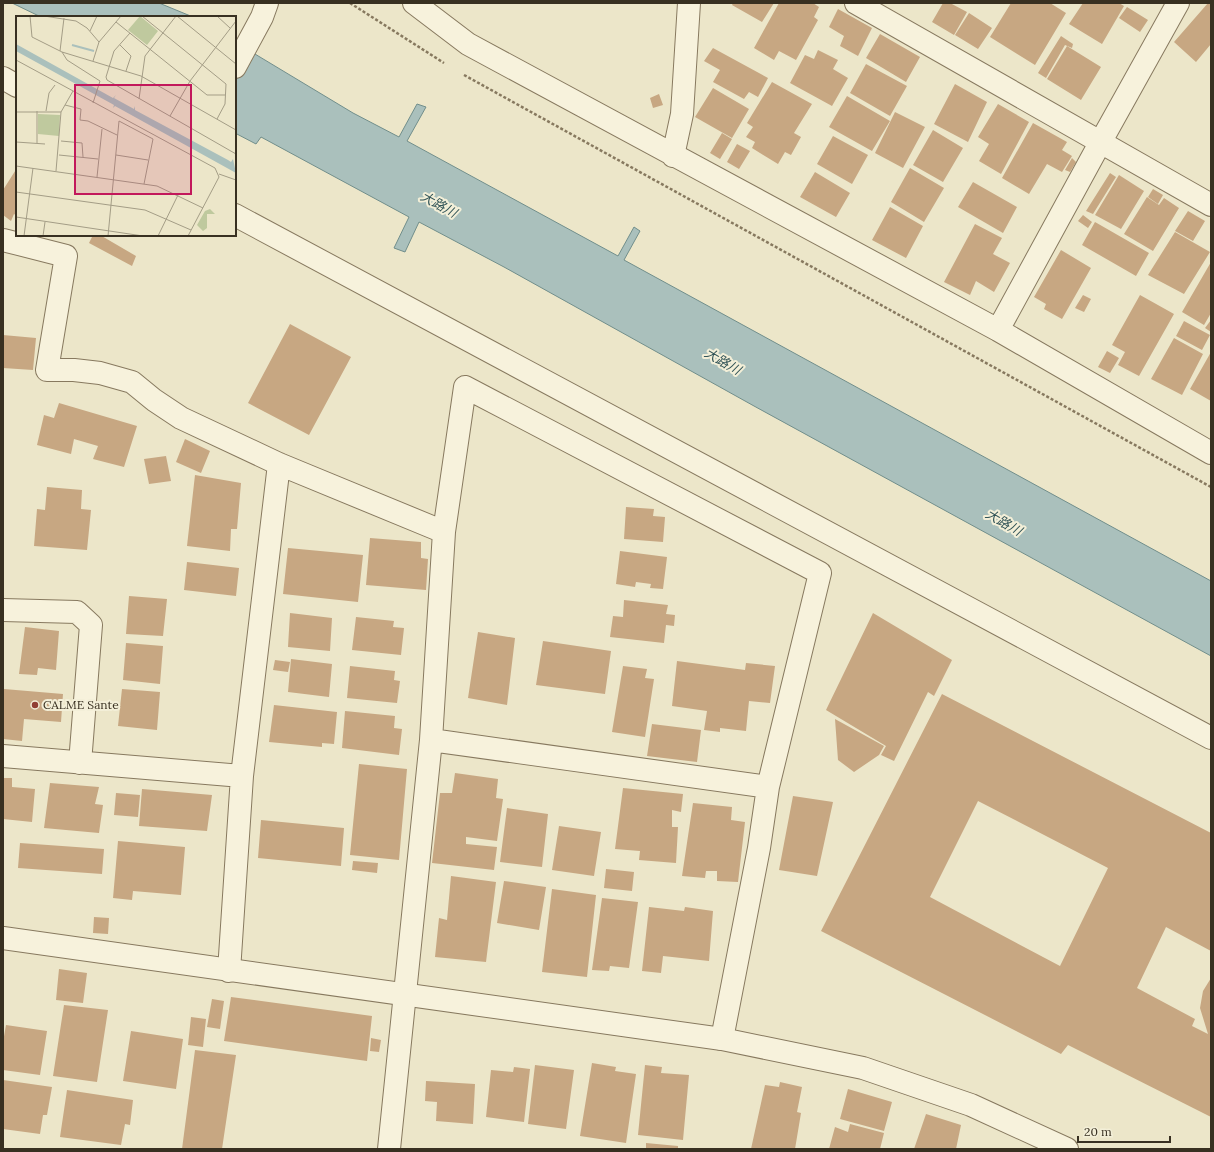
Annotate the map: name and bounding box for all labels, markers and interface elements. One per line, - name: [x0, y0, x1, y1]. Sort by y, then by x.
- inset map: [16, 16, 236, 236]
- water label: 大路川: [418, 188, 462, 222]
- water label: 大路川: [702, 344, 746, 380]
- water label: 大路川: [983, 505, 1027, 541]
- place label: CALME Sante: [43, 697, 119, 712]
- marker: CALME Sante: [30, 700, 40, 710]
- scale bar: [1078, 1118, 1170, 1144]
- text: 20 m: [1084, 1124, 1112, 1139]

